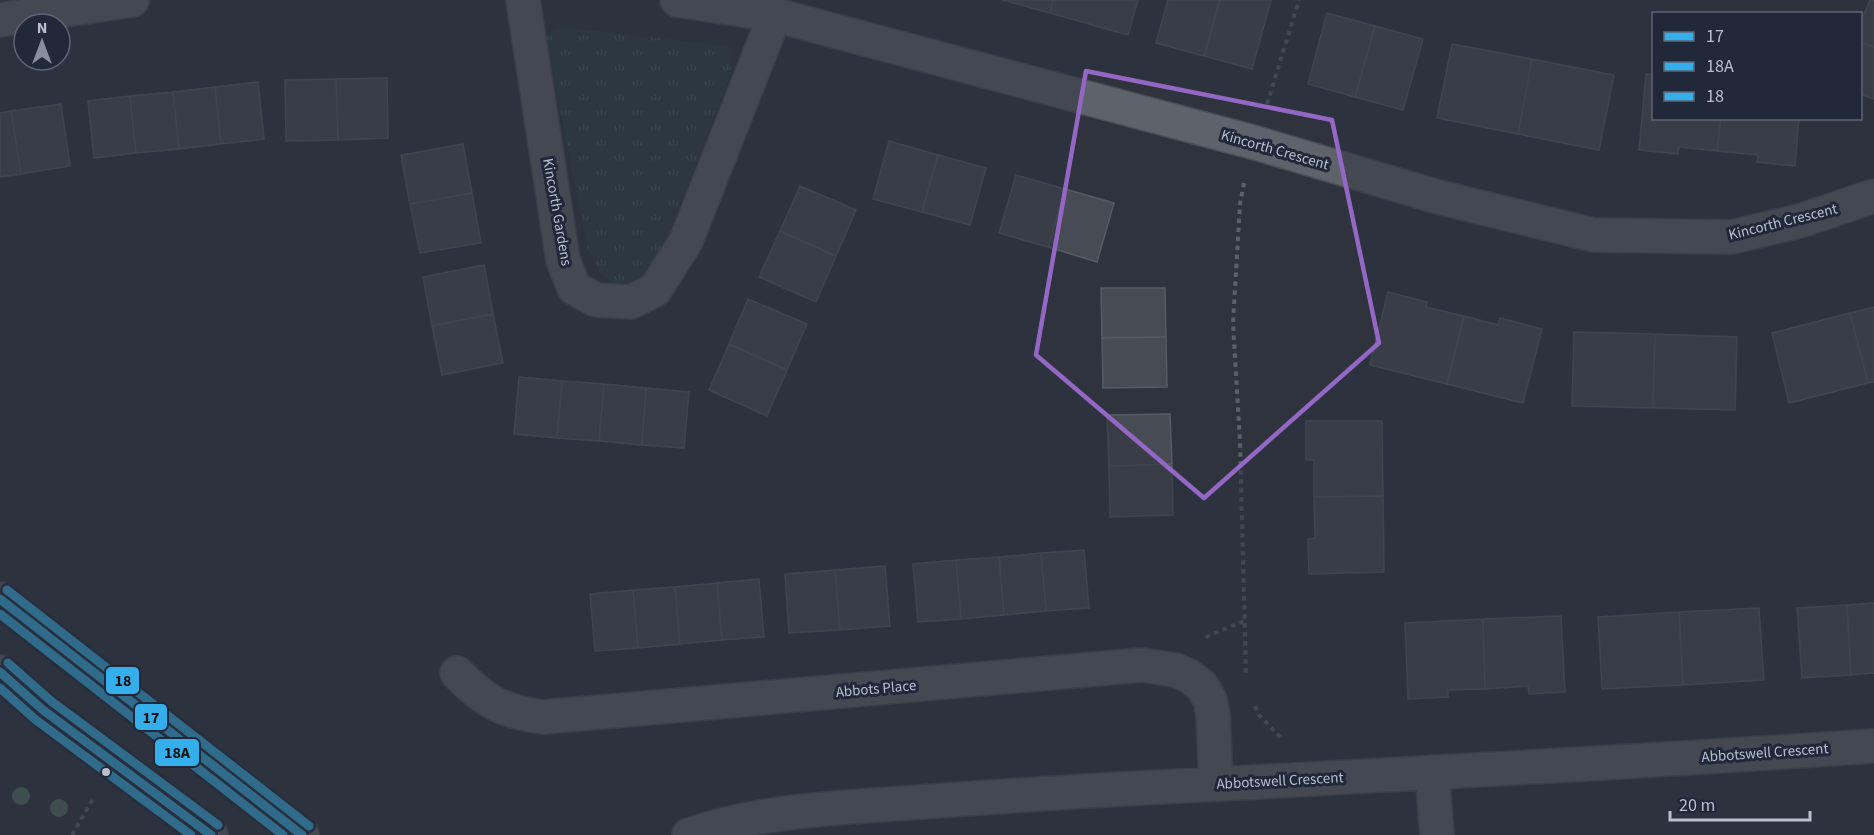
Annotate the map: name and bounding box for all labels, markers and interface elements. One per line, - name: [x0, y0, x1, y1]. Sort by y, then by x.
- north arrow: [12, 12, 72, 72]
- legend: [1652, 12, 1862, 120]
- text: N: [37, 17, 47, 39]
- text: 17: [1706, 24, 1724, 49]
- text: 18A: [1706, 54, 1734, 79]
- text: 18: [1706, 84, 1724, 109]
- street label: Kincorth Crescent: [1219, 125, 1331, 175]
- street label: Kincorth Gardens: [537, 157, 577, 267]
- street label: Kincorth Crescent: [1726, 198, 1840, 246]
- line badge: 18: [105, 666, 140, 695]
- text: 18: [115, 670, 131, 692]
- street label: Abbots Place: [835, 675, 917, 703]
- line badge: 17: [134, 703, 168, 731]
- text: 17: [143, 707, 159, 729]
- line badge: 18A: [154, 738, 200, 767]
- street label: Abbotswell Crescent: [1701, 738, 1829, 768]
- text: 18A: [164, 742, 191, 764]
- unlabelled marker: [100, 766, 112, 778]
- street label: Abbotswell Crescent: [1216, 767, 1344, 795]
- scale bar: [1670, 784, 1810, 822]
- text: 20 m: [1679, 793, 1715, 818]

